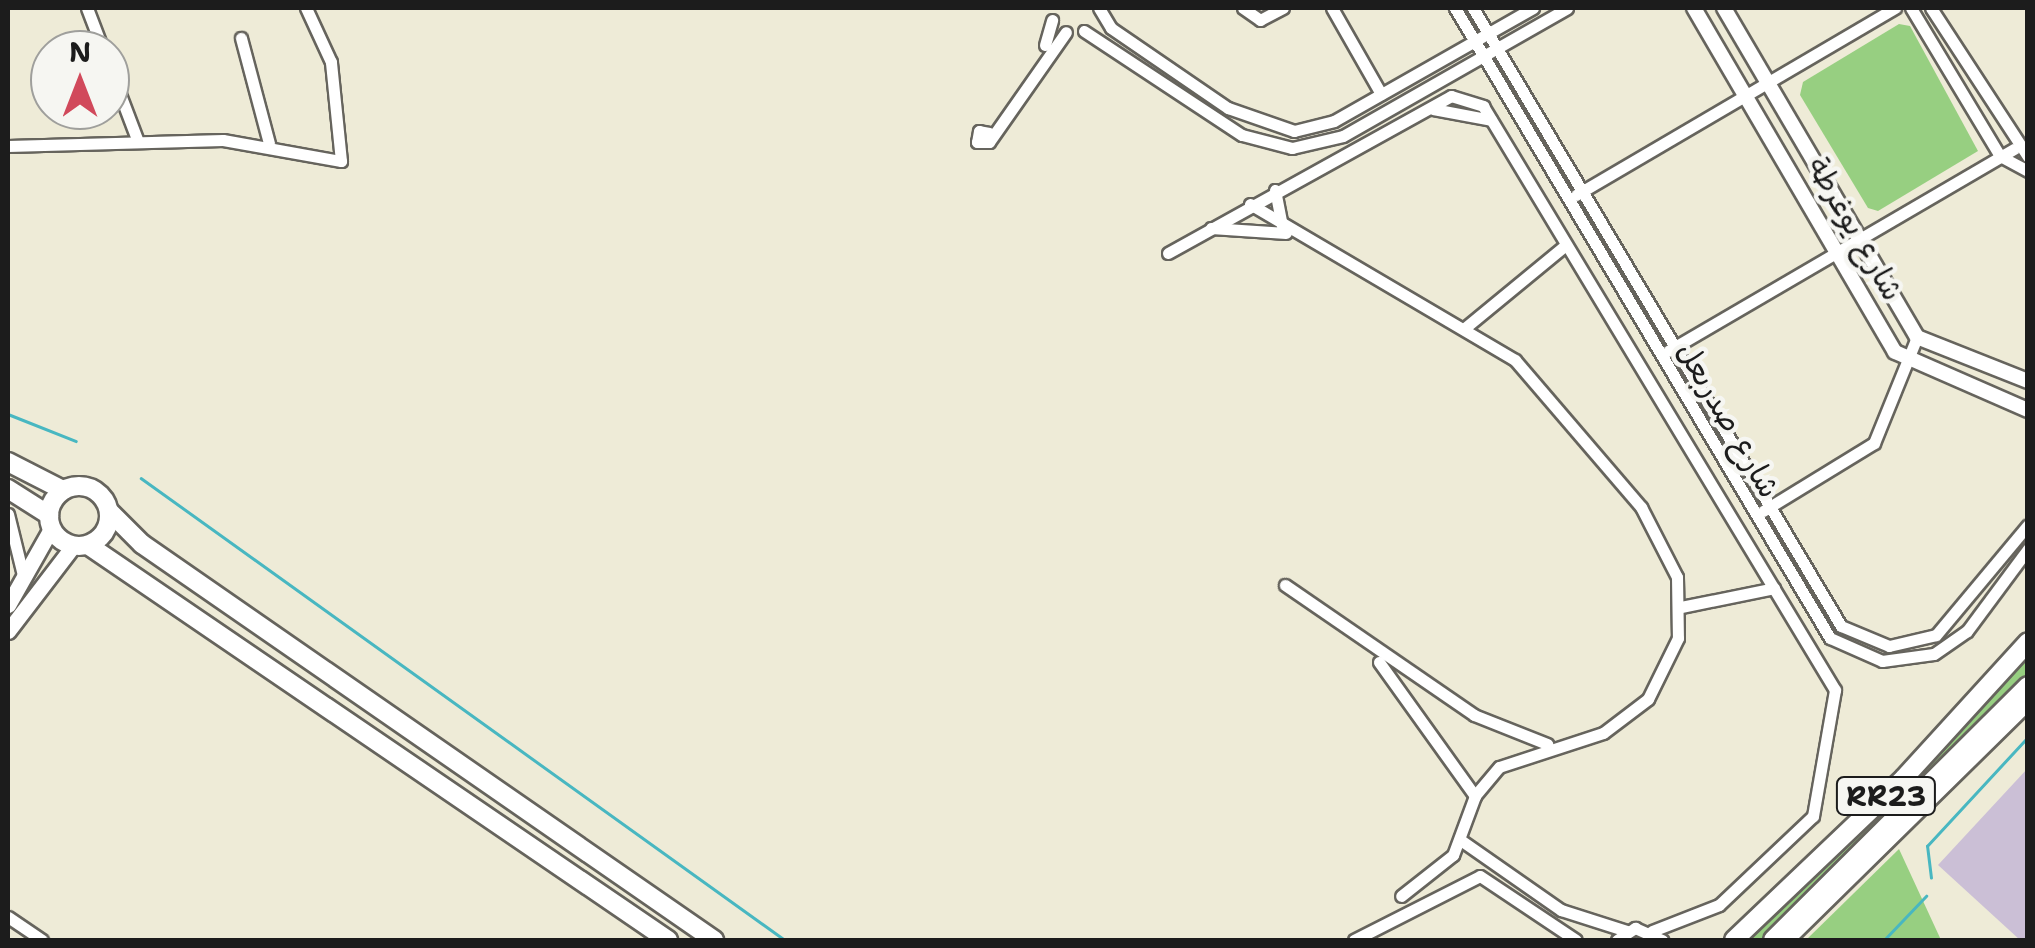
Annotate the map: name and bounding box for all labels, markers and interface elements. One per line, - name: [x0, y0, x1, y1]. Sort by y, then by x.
- north arrow: [30, 30, 130, 130]
- text: N: [69, 33, 91, 71]
- street label: شارع يوغرطة: [1799, 151, 1911, 307]
- street label: شارع صدربعل: [1669, 336, 1787, 504]
- road number: RR23: [1834, 773, 1938, 819]

